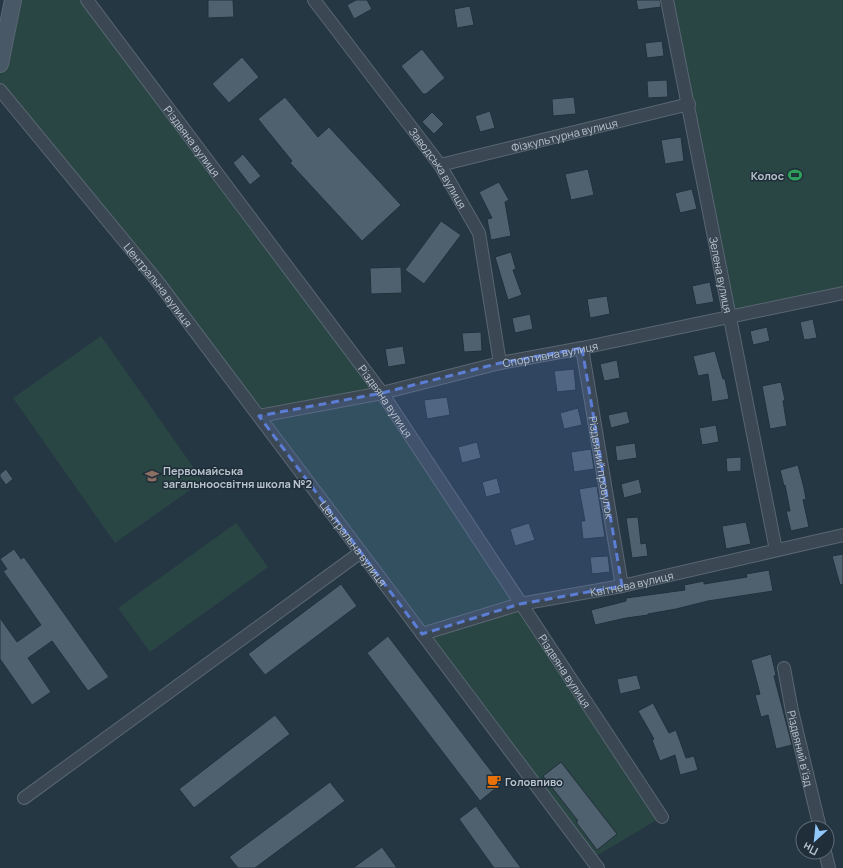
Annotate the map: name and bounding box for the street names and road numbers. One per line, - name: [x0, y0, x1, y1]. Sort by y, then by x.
- street label: Різдвяна вулиця: [161, 102, 224, 179]
- street label: Фізкультурна вулиця: [510, 114, 619, 155]
- street label: Заводська вулиця: [406, 124, 471, 211]
- street label: Зелена вулиця: [707, 235, 736, 314]
- street label: Центральна вулиця: [121, 239, 196, 330]
- street label: Спортивна вулиця: [501, 337, 599, 370]
- street label: Різдвяна вулиця: [356, 361, 416, 440]
- street label: Різдвяний провулок: [586, 415, 618, 520]
- street label: Центральна вулиця: [317, 497, 391, 589]
- street label: Квітнева вулиця: [589, 567, 675, 599]
- street label: Різдвяна вулиця: [536, 631, 595, 710]
- street label: Різдвяний в'їзд: [785, 709, 817, 788]

